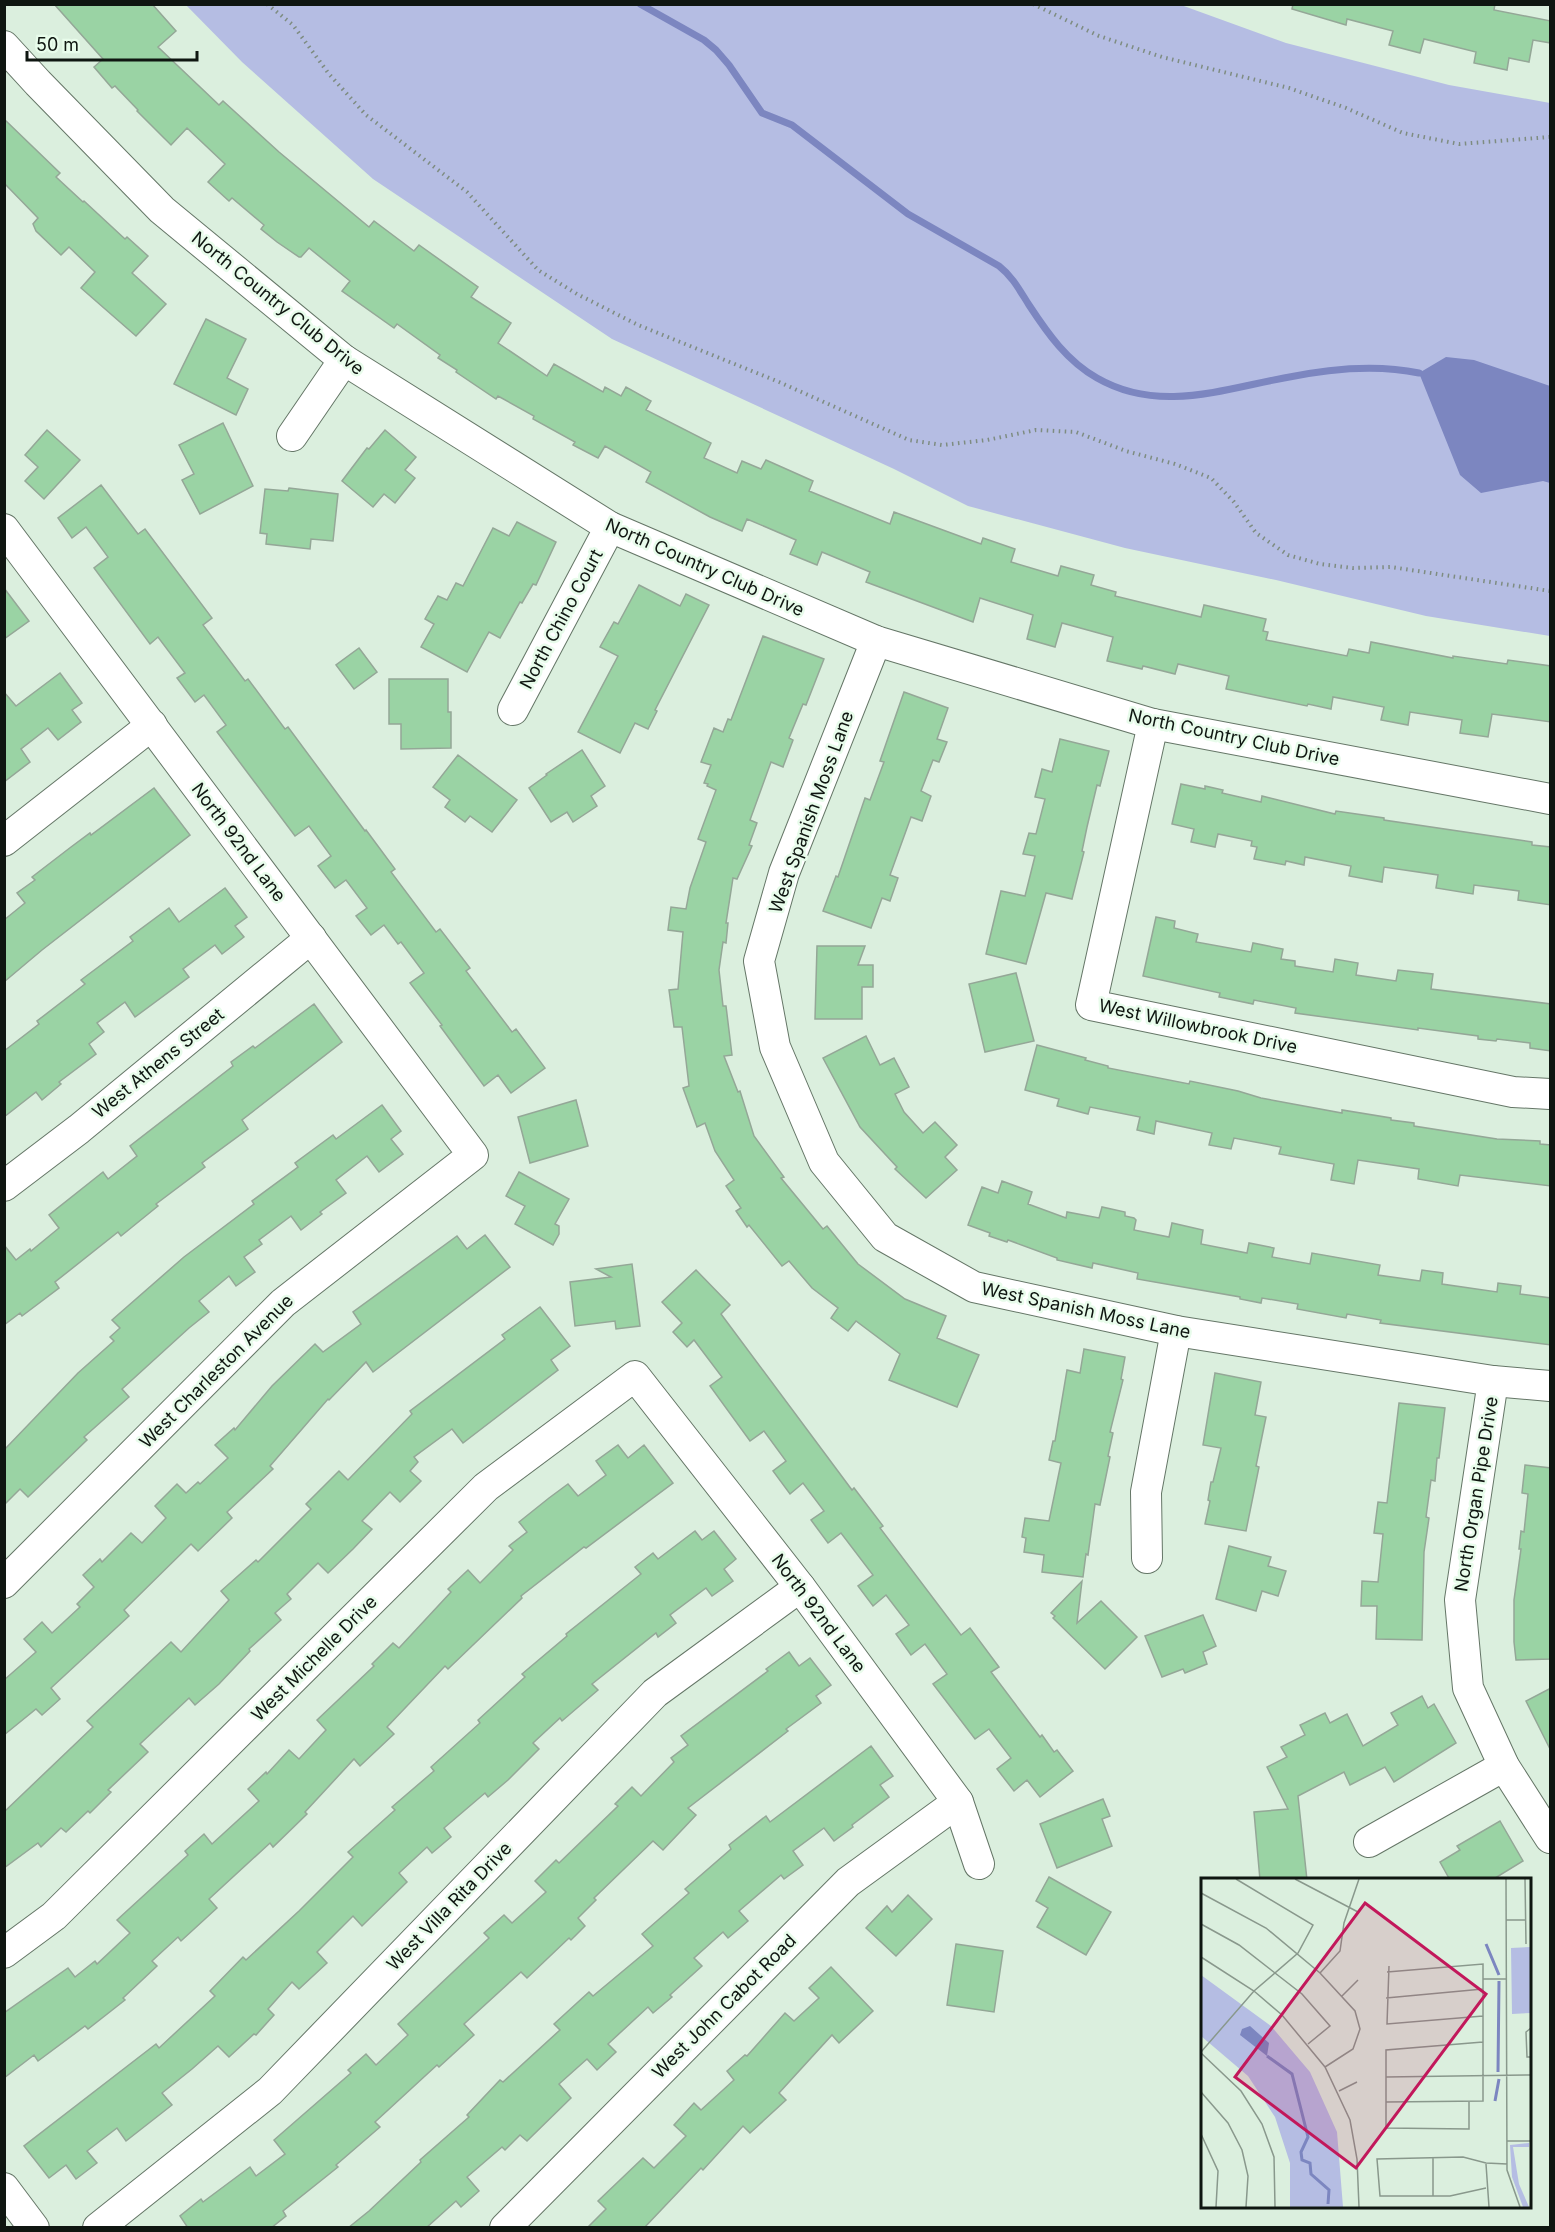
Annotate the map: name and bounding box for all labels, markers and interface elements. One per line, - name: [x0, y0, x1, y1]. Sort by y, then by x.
- scale bar: [27, 24, 196, 62]
- text: 50 m: [36, 34, 79, 55]
- street label: North Country Club Drive: [188, 227, 368, 379]
- street label: North Country Club Drive: [602, 514, 808, 620]
- street label: North Chino Court: [515, 545, 607, 692]
- street label: North Country Club Drive: [1127, 704, 1341, 770]
- street label: West Spanish Moss Lane: [765, 708, 857, 916]
- street label: North 92nd Lane: [187, 778, 291, 906]
- street label: West Willowbrook Drive: [1097, 995, 1299, 1057]
- street label: West Athens Street: [88, 1004, 228, 1122]
- street label: West Spanish Moss Lane: [979, 1278, 1193, 1342]
- street label: West Charleston Avenue: [135, 1290, 297, 1452]
- street label: North Organ Pipe Drive: [1450, 1395, 1502, 1593]
- street label: North 92nd Lane: [767, 1549, 871, 1677]
- street label: West Michelle Drive: [247, 1591, 381, 1725]
- street label: West Villa Rita Drive: [382, 1837, 516, 1975]
- inset map: [1201, 1878, 1531, 2208]
- street label: West John Cabot Road: [648, 1930, 800, 2082]

